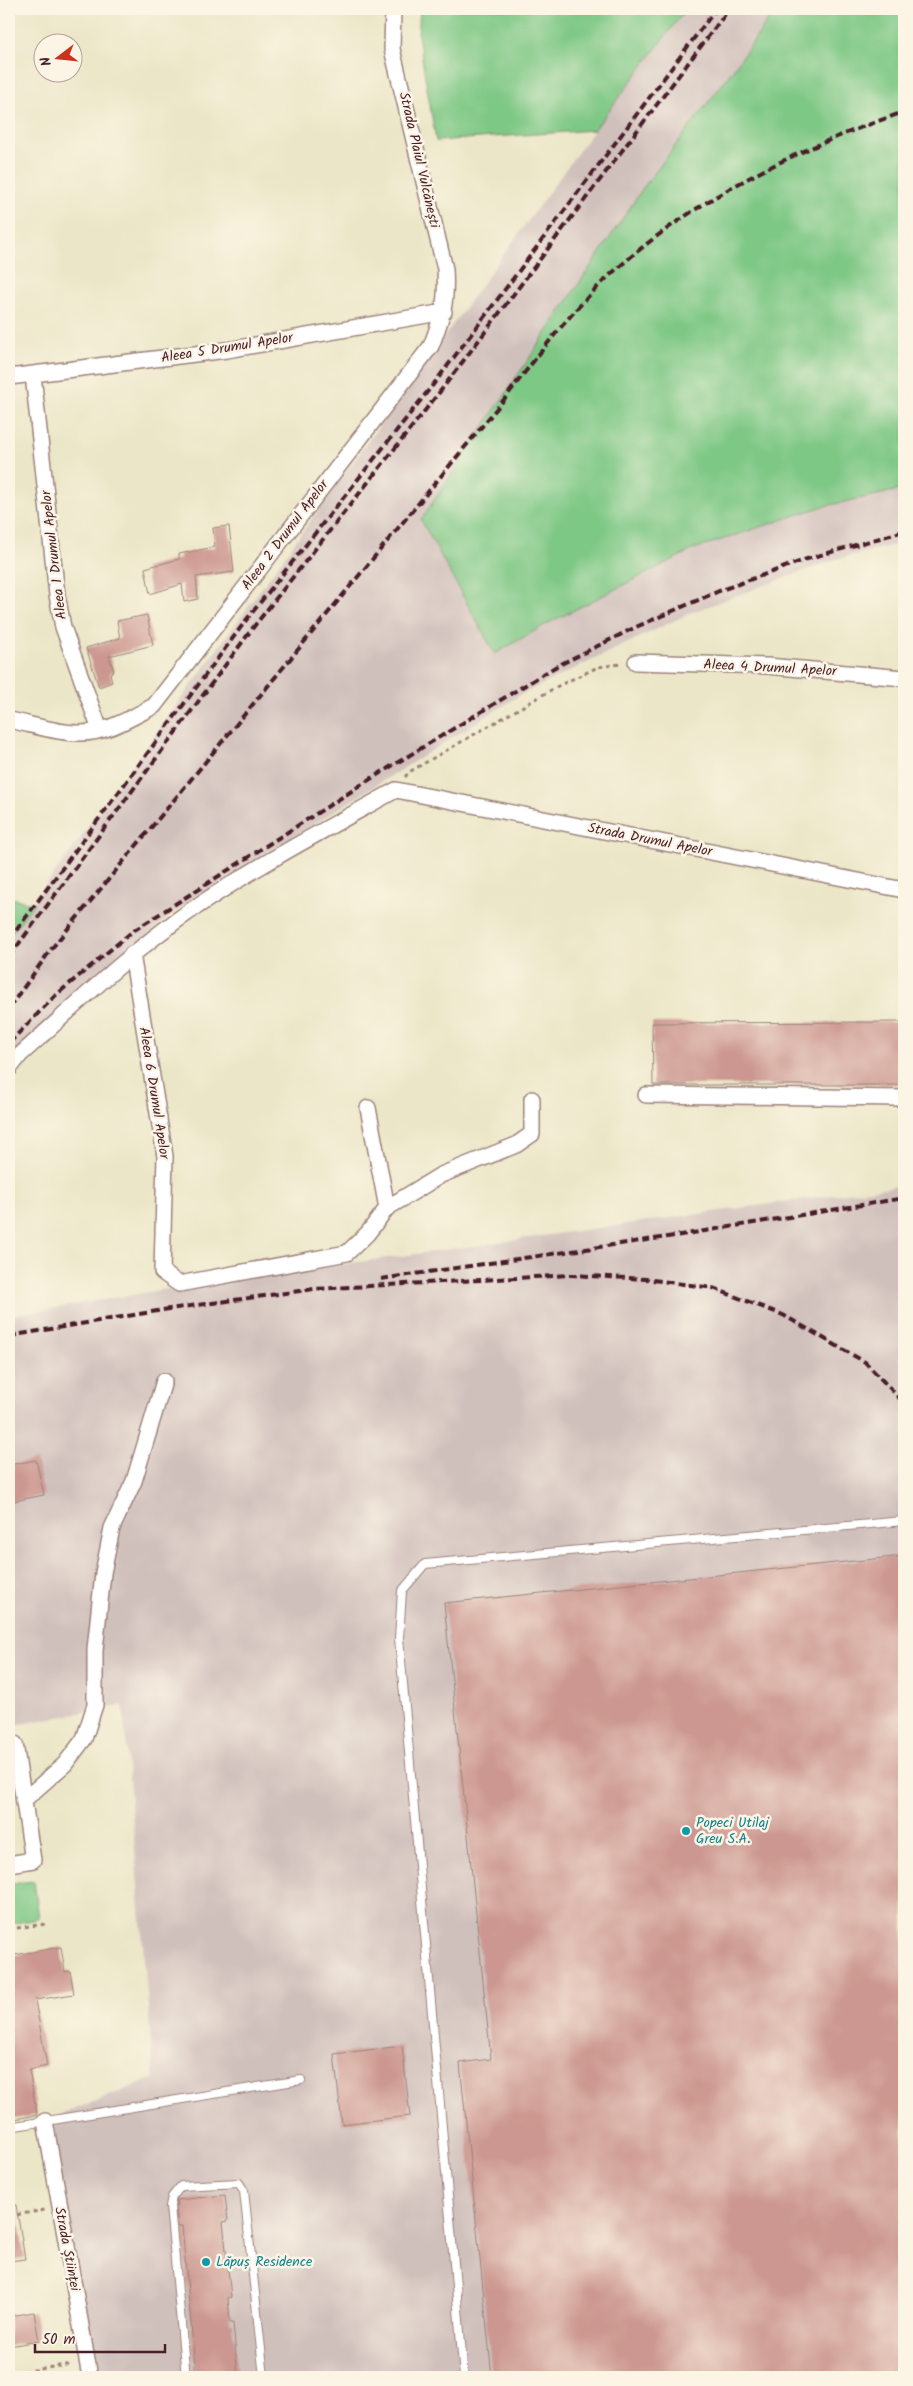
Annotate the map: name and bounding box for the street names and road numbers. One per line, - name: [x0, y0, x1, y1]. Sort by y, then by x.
- street label: Strada Plaiul Vulcănești: [393, 90, 445, 231]
- street label: Aleea 5 Drumul Apelor: [160, 327, 296, 369]
- street label: Aleea 2 Drumul Apelor: [236, 474, 335, 595]
- street label: Aleea 1 Drumul Apelor: [35, 488, 73, 621]
- street label: Aleea 4 Drumul Apelor: [703, 654, 838, 683]
- street label: Strada Drumul Apelor: [586, 817, 715, 863]
- street label: Aleea 6 Drumul Apelor: [133, 1025, 176, 1162]
- street label: Strada Științei: [48, 2205, 86, 2293]

